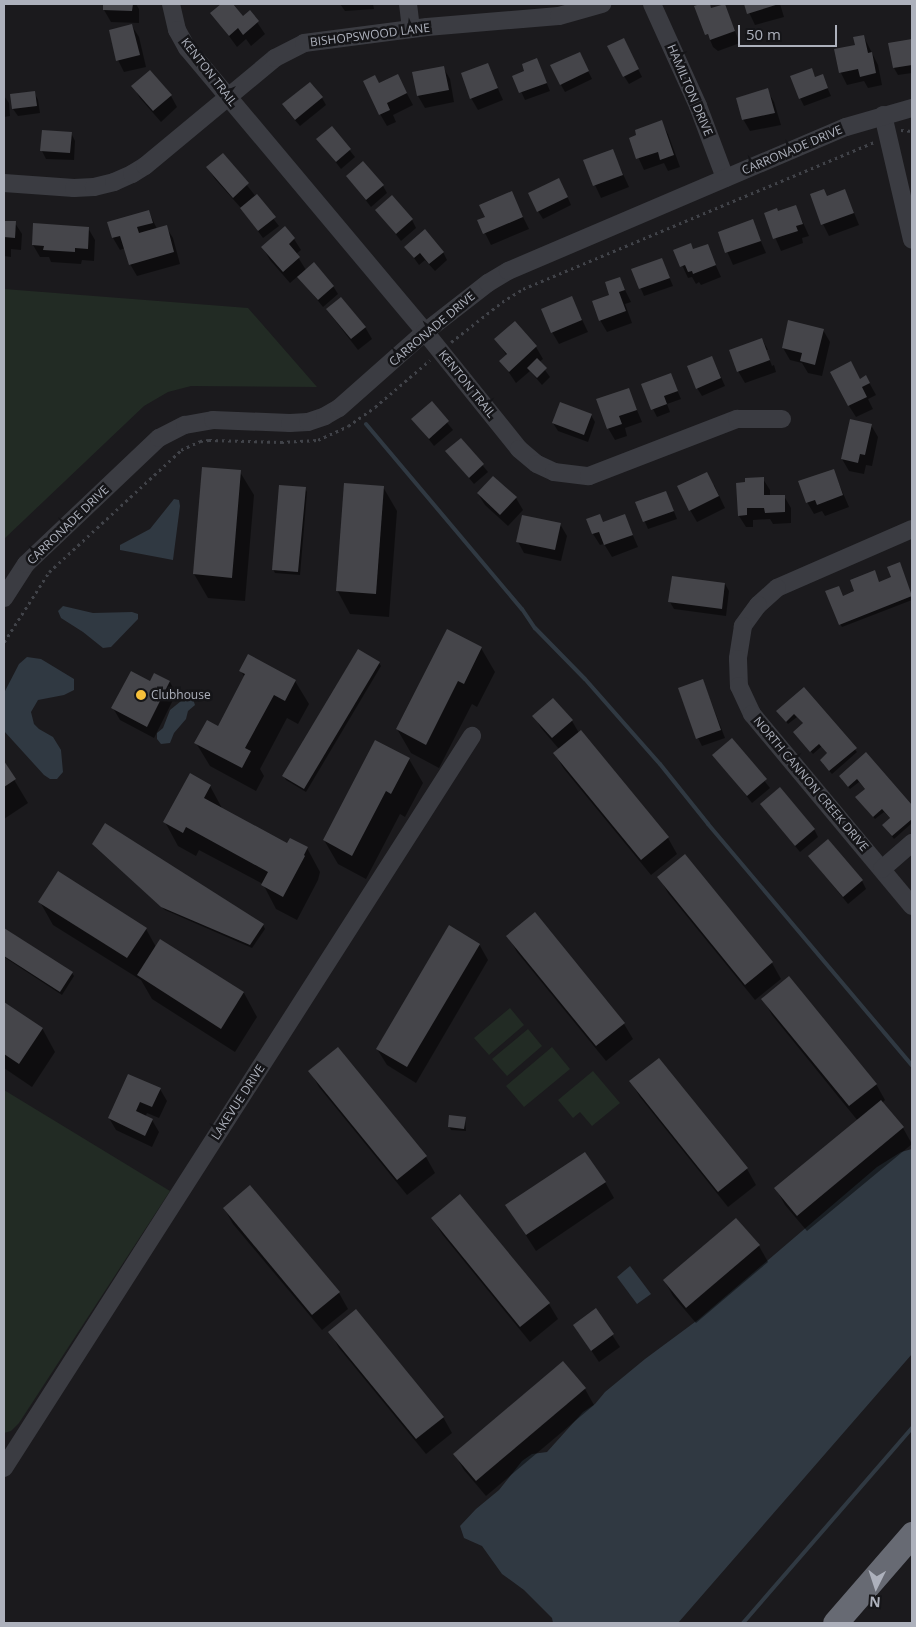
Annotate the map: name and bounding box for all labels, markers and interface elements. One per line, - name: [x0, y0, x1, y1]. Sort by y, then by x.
- scale bar: [741, 15, 840, 47]
- street label: BISHOPSWOOD LANE: [309, 20, 431, 50]
- text: 50 m: [746, 24, 781, 44]
- street label: KENTON TRAIL: [178, 35, 240, 109]
- street label: HAMILTON DRIVE: [664, 42, 716, 138]
- street label: CARRONADE DRIVE: [740, 122, 844, 178]
- street label: CARRONADE DRIVE: [386, 289, 478, 369]
- street label: KENTON TRAIL: [435, 347, 499, 421]
- street label: CARRONADE DRIVE: [24, 482, 112, 568]
- place label: Clubhouse: [151, 688, 211, 702]
- marker: Clubhouse: [135, 689, 147, 701]
- street label: NORTH CANNON CREEK DRIVE: [750, 714, 872, 854]
- street label: LAKEVUE DRIVE: [208, 1062, 268, 1142]
- north arrow: [851, 1562, 901, 1612]
- text: N: [869, 1593, 881, 1612]

